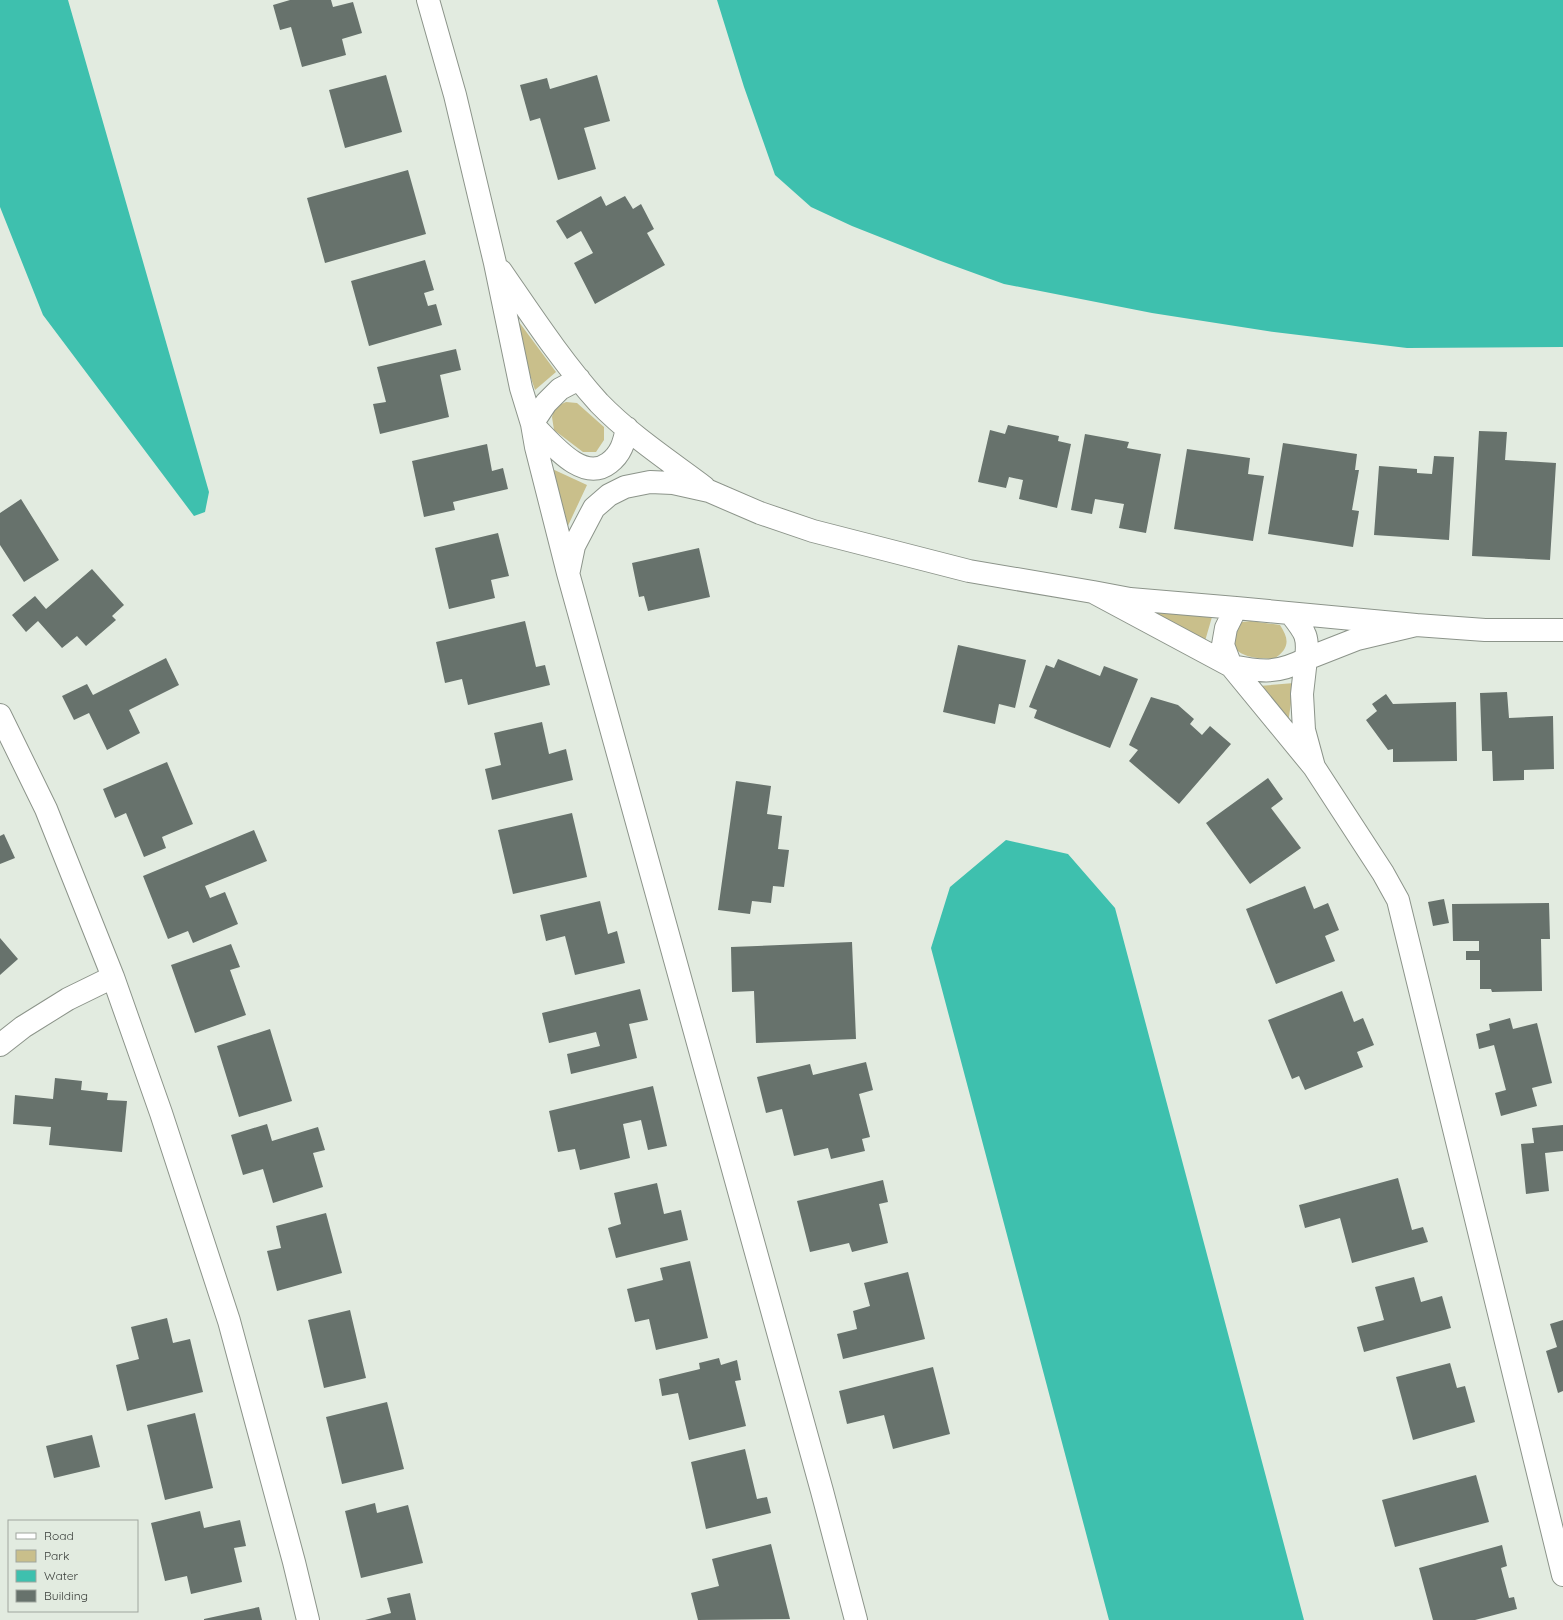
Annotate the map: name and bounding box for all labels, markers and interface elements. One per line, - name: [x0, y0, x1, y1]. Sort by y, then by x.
- legend: [8, 1520, 138, 1612]
- text: Road: [44, 1528, 74, 1543]
- text: Park: [44, 1548, 69, 1563]
- text: Water: [44, 1568, 79, 1583]
- text: Building: [44, 1588, 88, 1603]

